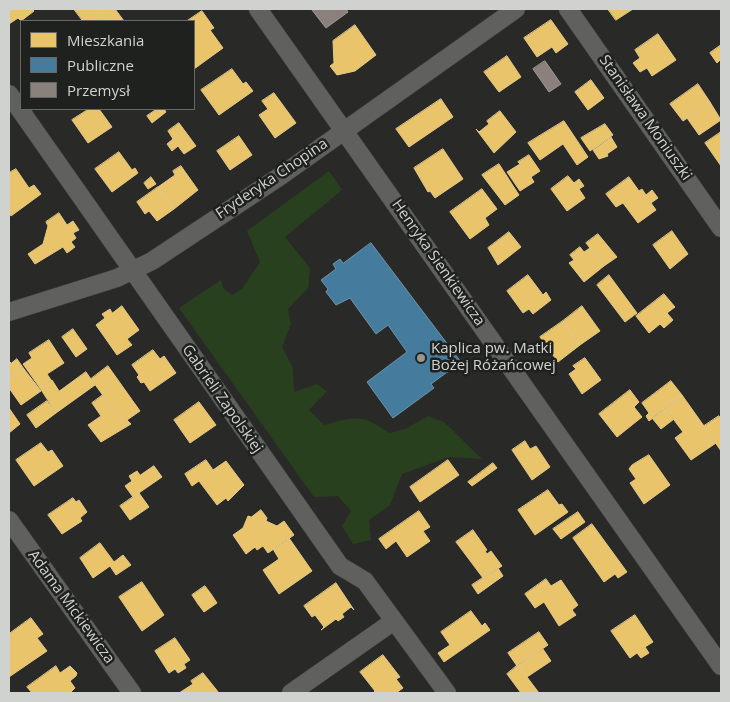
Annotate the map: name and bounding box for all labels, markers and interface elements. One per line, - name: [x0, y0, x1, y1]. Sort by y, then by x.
- legend: [20, 20, 195, 110]
- text: Mieszkania: [67, 30, 144, 50]
- street label: Stanisława Moniuszki: [595, 52, 695, 184]
- text: Publiczne: [67, 55, 134, 75]
- text: Przemysł: [67, 80, 130, 100]
- street label: Fryderyka Chopina: [213, 135, 331, 223]
- street label: Henryka Sienkiewicza: [388, 196, 488, 330]
- place label: Kaplica pw. Matki Bożej Różańcowej: [431, 340, 556, 375]
- street label: Gabrieli Zapolskiej: [178, 341, 266, 457]
- marker: Kaplica pw. Matki Bożej Różańcowej: [415, 352, 427, 364]
- street label: Adama Mickiewicza: [24, 547, 118, 667]

